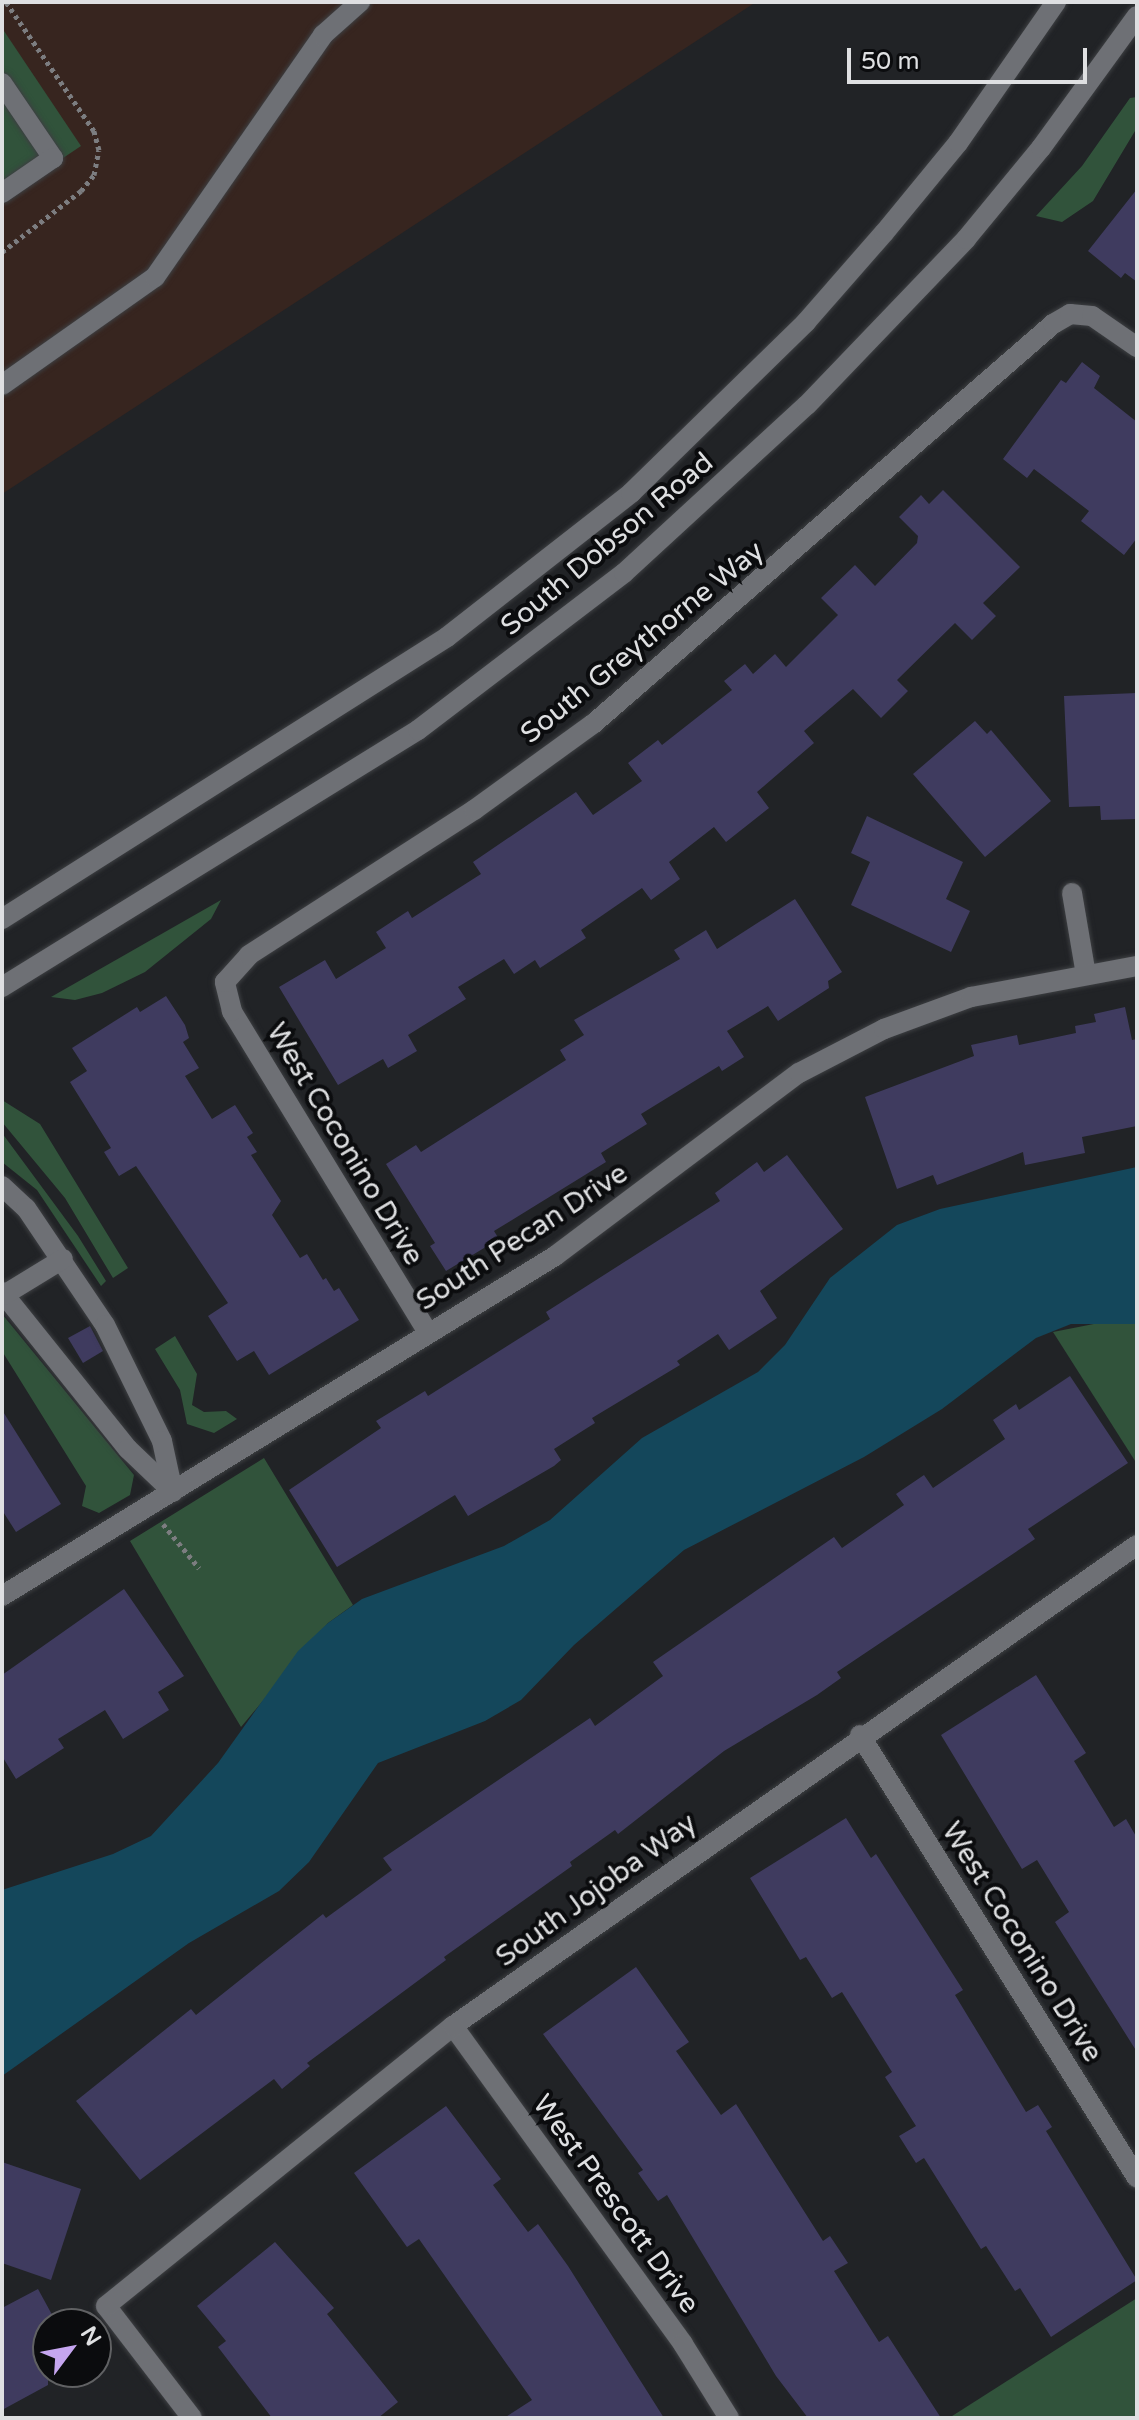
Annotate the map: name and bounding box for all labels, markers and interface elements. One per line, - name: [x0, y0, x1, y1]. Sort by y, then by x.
- scale bar: [851, 32, 1091, 82]
- text: 50 m: [861, 47, 919, 76]
- street label: South Dobson Road: [494, 445, 720, 643]
- street label: South Greythorne Way: [514, 534, 770, 750]
- street label: West Coconino Drive: [259, 1017, 431, 1271]
- street label: South Pecan Drive: [410, 1156, 634, 1318]
- street label: South Jojoba Way: [489, 1806, 703, 1974]
- street label: West Coconino Drive: [935, 1816, 1109, 2068]
- street label: West Prescott Drive: [525, 2088, 707, 2320]
- north arrow: [32, 2308, 112, 2388]
- text: N: [75, 2322, 106, 2351]

